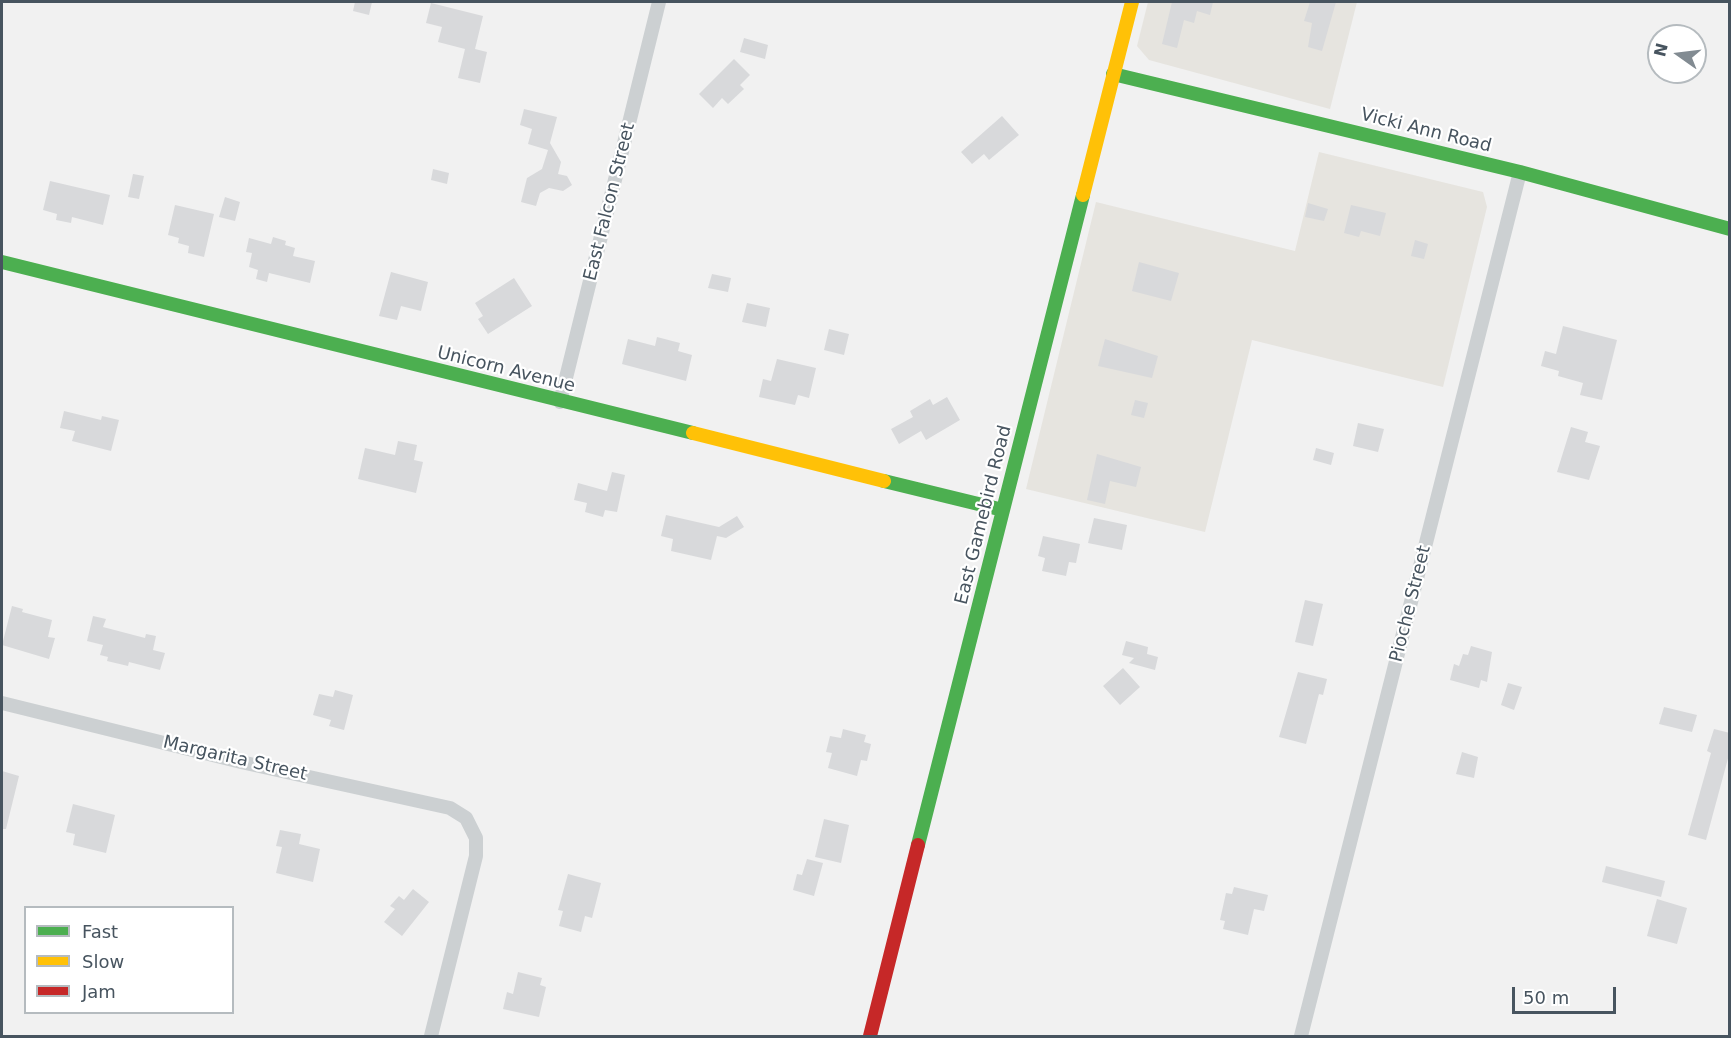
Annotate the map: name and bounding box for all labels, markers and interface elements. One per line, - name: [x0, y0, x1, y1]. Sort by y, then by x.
- north arrow: [1647, 24, 1707, 84]
- text: N: [1650, 41, 1672, 59]
- street label: Vicki Ann Road: [1358, 104, 1494, 158]
- street label: East Falcon Street: [580, 121, 640, 283]
- street label: Unicorn Avenue: [435, 342, 577, 398]
- street label: East Gamebird Road: [951, 423, 1017, 607]
- street label: Pioche Street: [1386, 544, 1436, 664]
- street label: Margarita Street: [161, 732, 309, 786]
- legend: [24, 906, 234, 1014]
- text: Fast: [82, 921, 118, 942]
- text: Slow: [82, 951, 124, 972]
- scale bar: [1515, 975, 1618, 1013]
- text: Jam: [82, 981, 116, 1002]
- text: 50 m: [1523, 987, 1569, 1008]

